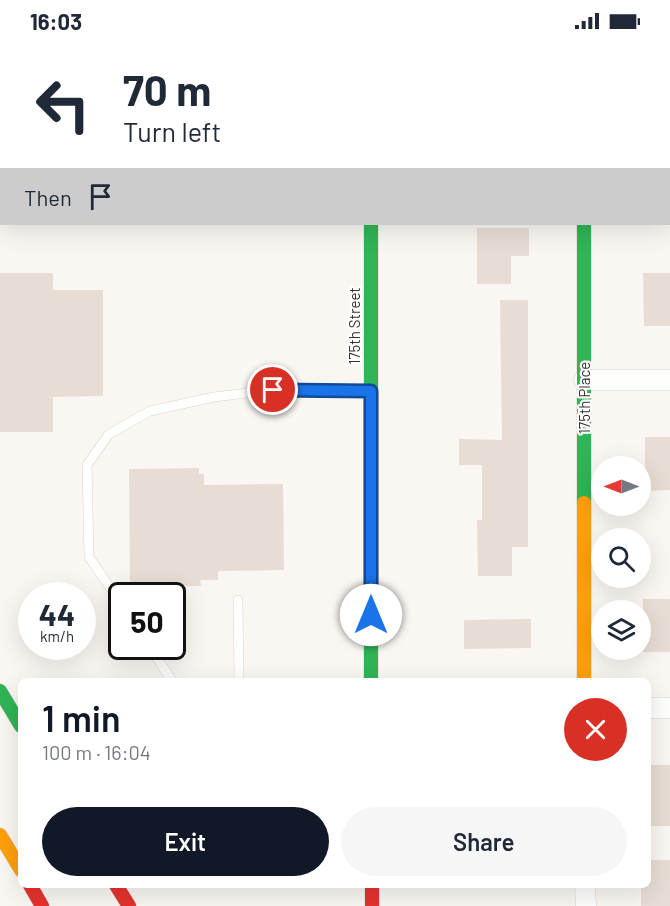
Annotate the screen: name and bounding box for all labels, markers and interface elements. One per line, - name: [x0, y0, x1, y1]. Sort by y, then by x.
- text: 16:03: [30, 8, 82, 34]
- text: 70 m: [123, 64, 211, 114]
- icon: left: [24, 66, 102, 144]
- text: Turn left: [123, 115, 221, 147]
- icon: arrive: [84, 180, 117, 213]
- text: Then: [24, 184, 72, 210]
- street label: 175th Street: [345, 287, 363, 365]
- street label: 175th Place: [575, 362, 593, 434]
- pin: [247, 364, 298, 415]
- icon: arrive: [256, 373, 289, 406]
- north arrow: [591, 456, 651, 516]
- map controls: [591, 456, 651, 660]
- button: search: [591, 528, 651, 588]
- speed limit sign: 50: [108, 582, 186, 660]
- position arrow: [339, 583, 403, 647]
- text: 44: [39, 596, 75, 632]
- button: layers: [591, 600, 651, 660]
- text: km/h: [40, 627, 74, 645]
- text: 1 min: [42, 696, 121, 739]
- button: close: [564, 698, 627, 761]
- text: 100 m · 16:04: [42, 740, 151, 764]
- button: Exit: [42, 807, 329, 876]
- button: Share: [341, 807, 627, 876]

